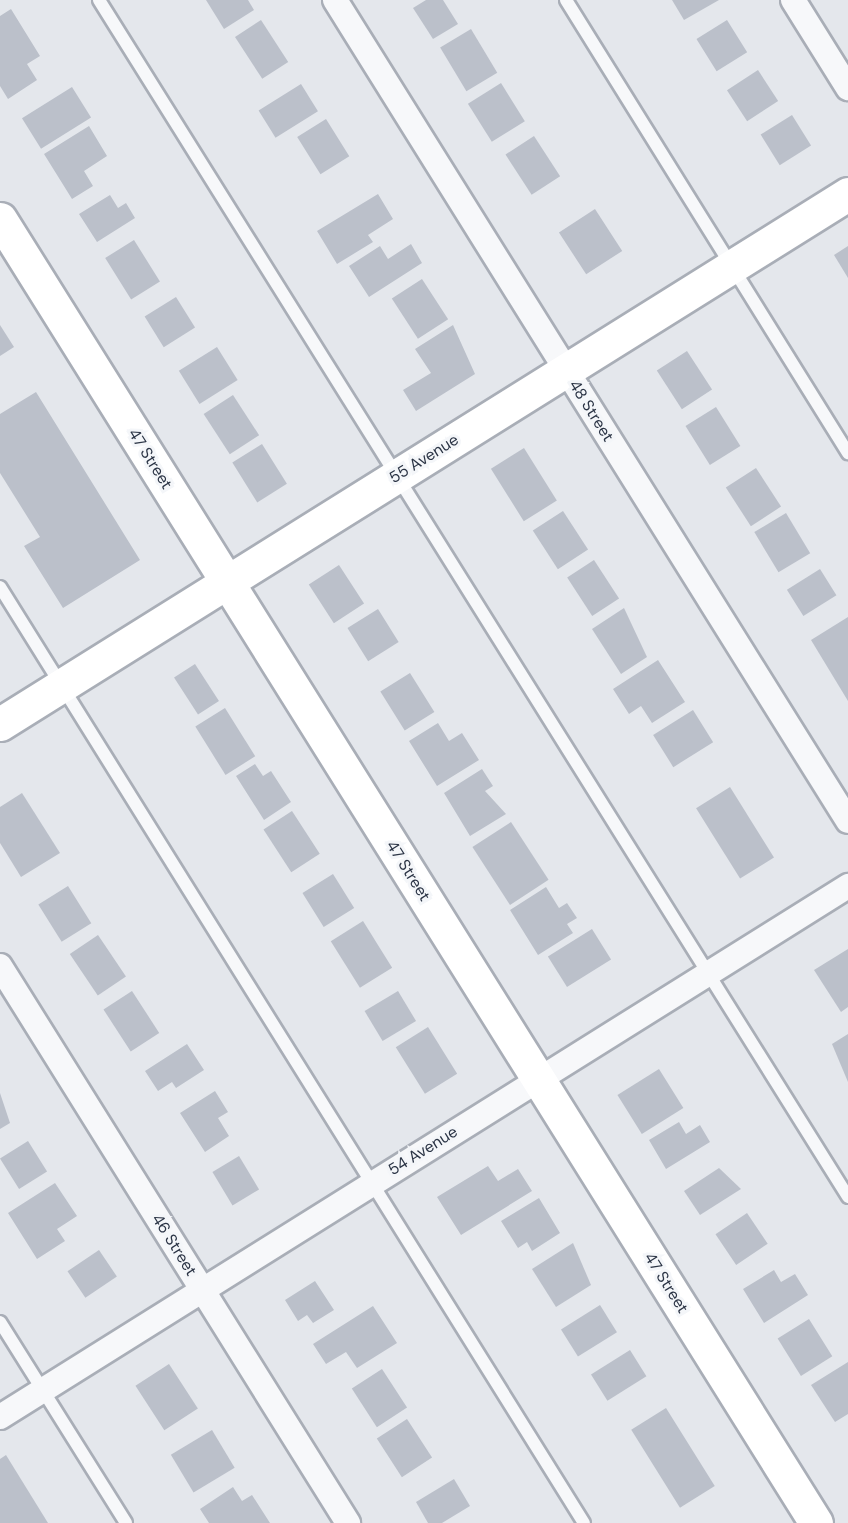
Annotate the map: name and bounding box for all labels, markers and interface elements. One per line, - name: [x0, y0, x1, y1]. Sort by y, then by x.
- street label: 48 Street: [565, 377, 617, 445]
- street label: 47 Street: [124, 425, 176, 493]
- street label: 55 Avenue: [386, 430, 462, 488]
- street label: 47 Street: [382, 837, 434, 905]
- street label: 54 Avenue: [385, 1122, 461, 1180]
- street label: 46 Street: [147, 1211, 201, 1279]
- street label: 47 Street: [640, 1249, 692, 1317]

